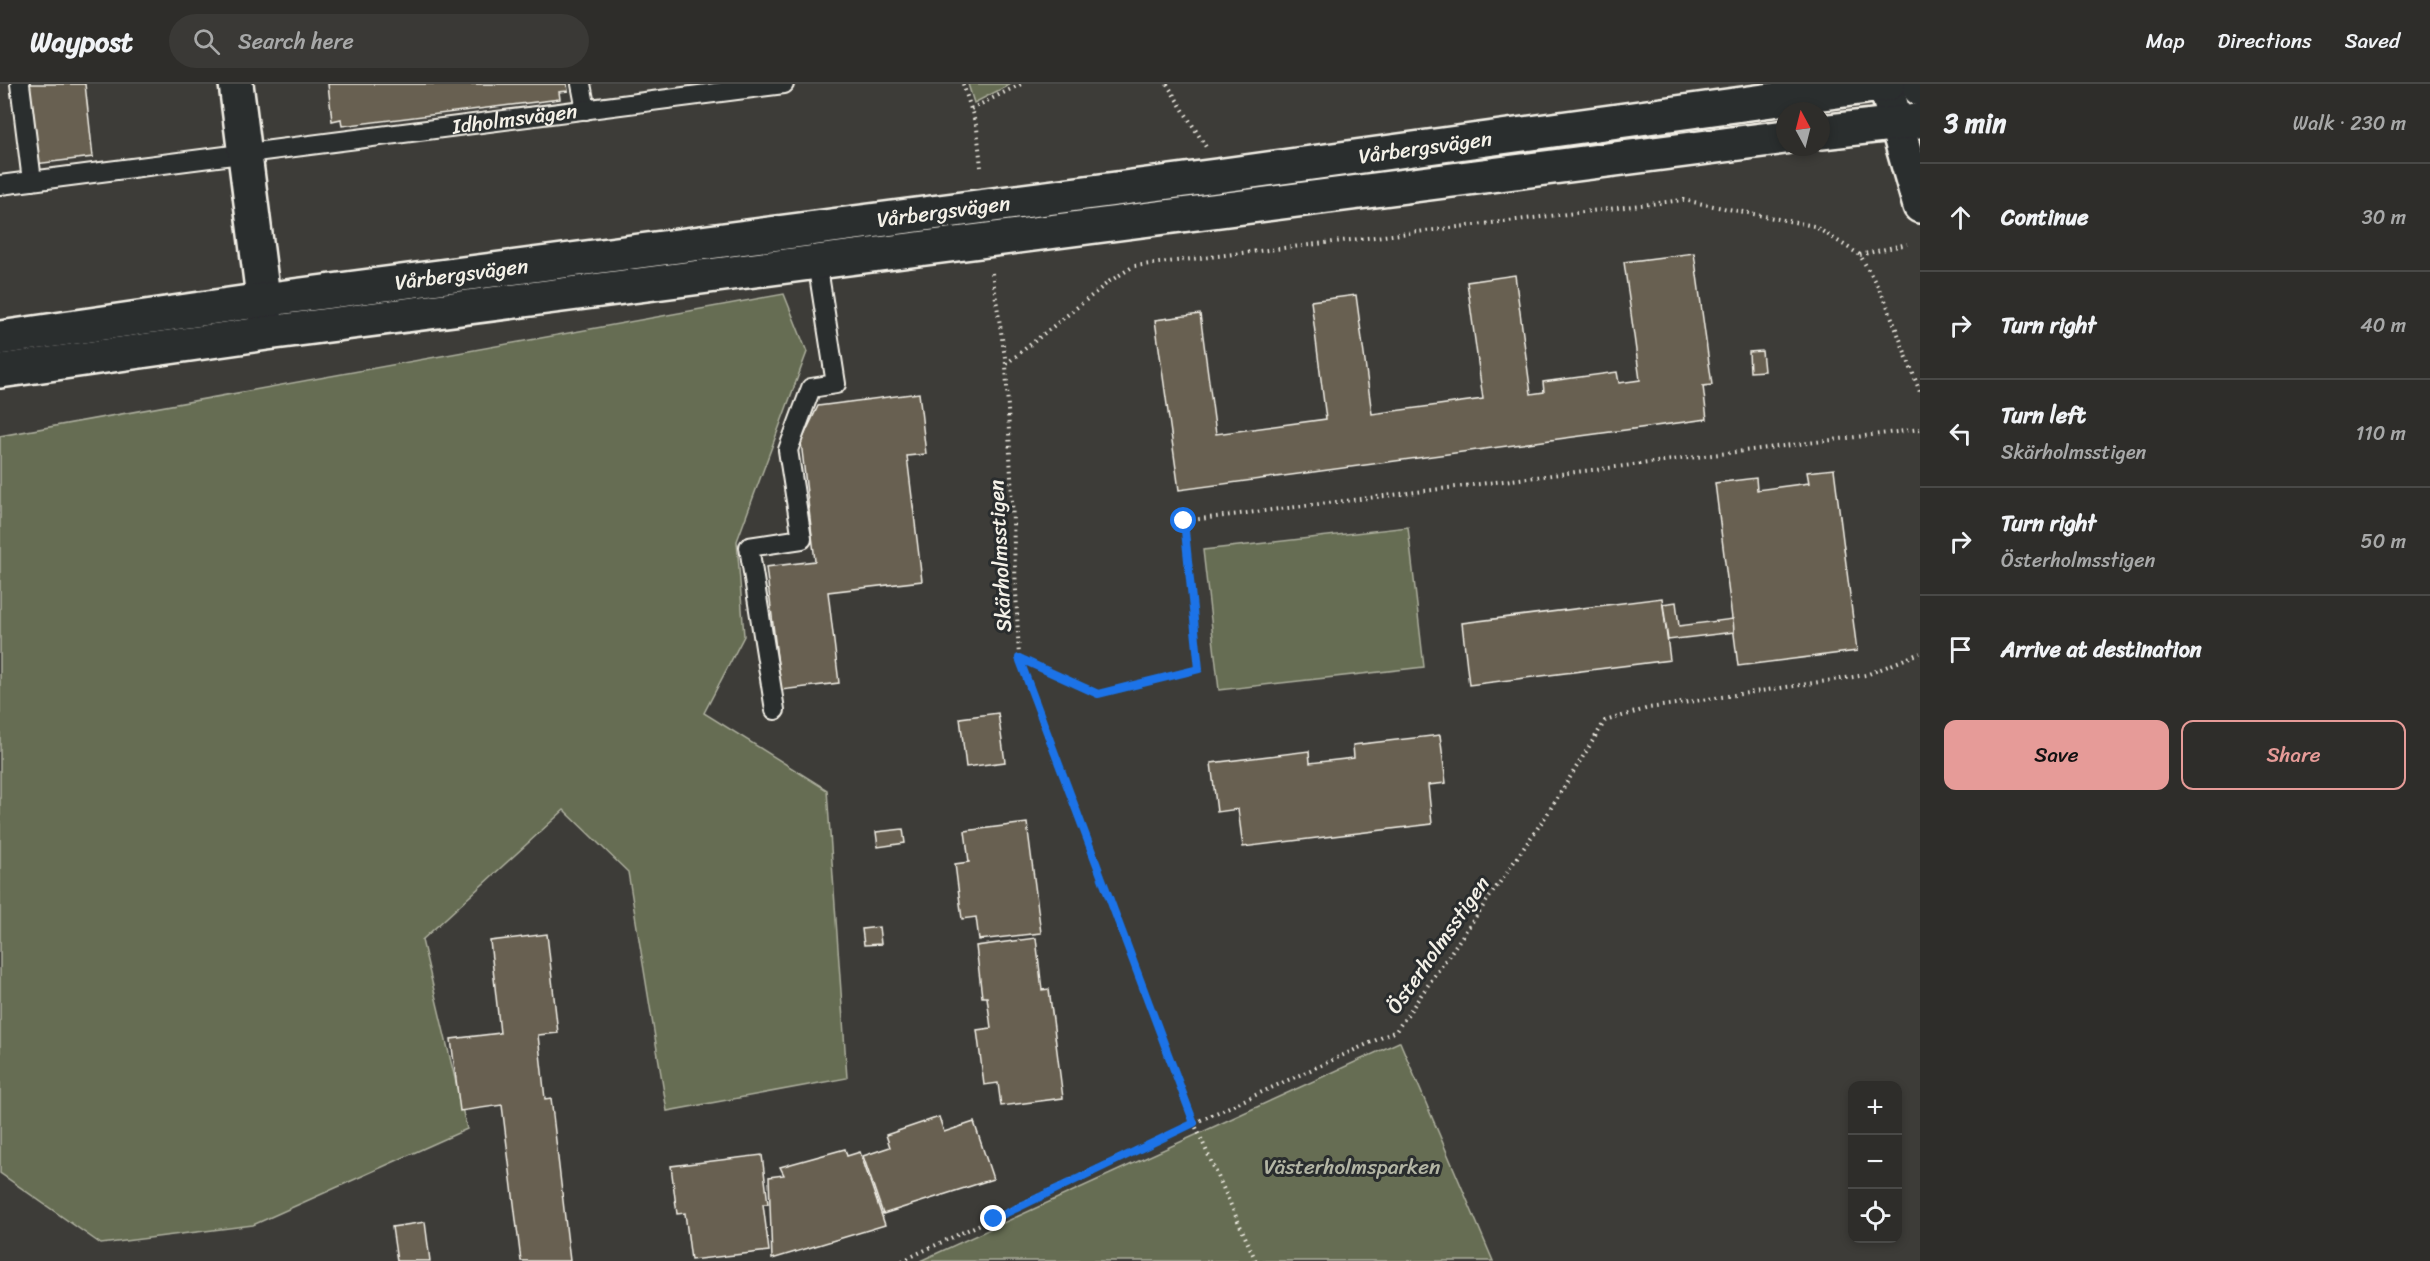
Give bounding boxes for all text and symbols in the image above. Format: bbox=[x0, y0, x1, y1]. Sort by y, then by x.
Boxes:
search box bbox=[169, 14, 589, 68]
text: Waypost bbox=[30, 17, 133, 66]
text: Search here bbox=[238, 22, 354, 61]
text: Map bbox=[2146, 22, 2184, 60]
text: Directions bbox=[2217, 22, 2312, 60]
text: Saved bbox=[2345, 22, 2400, 60]
icon: search bbox=[190, 25, 223, 58]
street label: Idholmsvägen bbox=[449, 92, 580, 146]
text: 3 min bbox=[1944, 100, 2006, 146]
north arrow bbox=[1776, 102, 1830, 156]
text: Walk · 230 m bbox=[2293, 106, 2406, 141]
street label: Vårbergsvägen bbox=[1356, 119, 1494, 175]
street label: Vårbergsvägen bbox=[875, 184, 1013, 239]
text: Continue bbox=[2001, 198, 2089, 237]
text: 30 m bbox=[2362, 200, 2406, 235]
icon: ahead bbox=[1944, 201, 1977, 234]
street label: Vårbergsvägen bbox=[393, 247, 531, 302]
text: Turn right bbox=[2001, 306, 2096, 345]
text: 40 m bbox=[2360, 308, 2406, 343]
icon: right bbox=[1944, 309, 1977, 342]
text: Turn left bbox=[2001, 396, 2086, 435]
text: 110 m bbox=[2356, 416, 2406, 451]
icon: left bbox=[1944, 417, 1977, 450]
text: Skärholmsstigen bbox=[2001, 435, 2146, 470]
street label: Skärholmsstigen bbox=[977, 479, 1023, 633]
text: Turn right bbox=[2001, 504, 2096, 543]
route start bbox=[1170, 507, 1196, 533]
text: 50 m bbox=[2361, 524, 2406, 559]
icon: right bbox=[1944, 525, 1977, 558]
text: Österholmsstigen bbox=[2001, 543, 2155, 578]
text: Arrive at destination bbox=[2001, 630, 2202, 669]
icon: arrive bbox=[1944, 633, 1977, 666]
button: Save bbox=[1944, 720, 2169, 790]
button: Share bbox=[2181, 720, 2406, 790]
street label: Österholmsstigen bbox=[1376, 868, 1500, 1022]
map controls bbox=[1848, 1081, 1902, 1243]
button: + bbox=[1848, 1081, 1902, 1135]
button: − bbox=[1848, 1135, 1902, 1189]
park label: Västerholmsparken bbox=[1264, 1148, 1440, 1186]
button: locate bbox=[1848, 1189, 1902, 1243]
route end bbox=[980, 1205, 1006, 1231]

